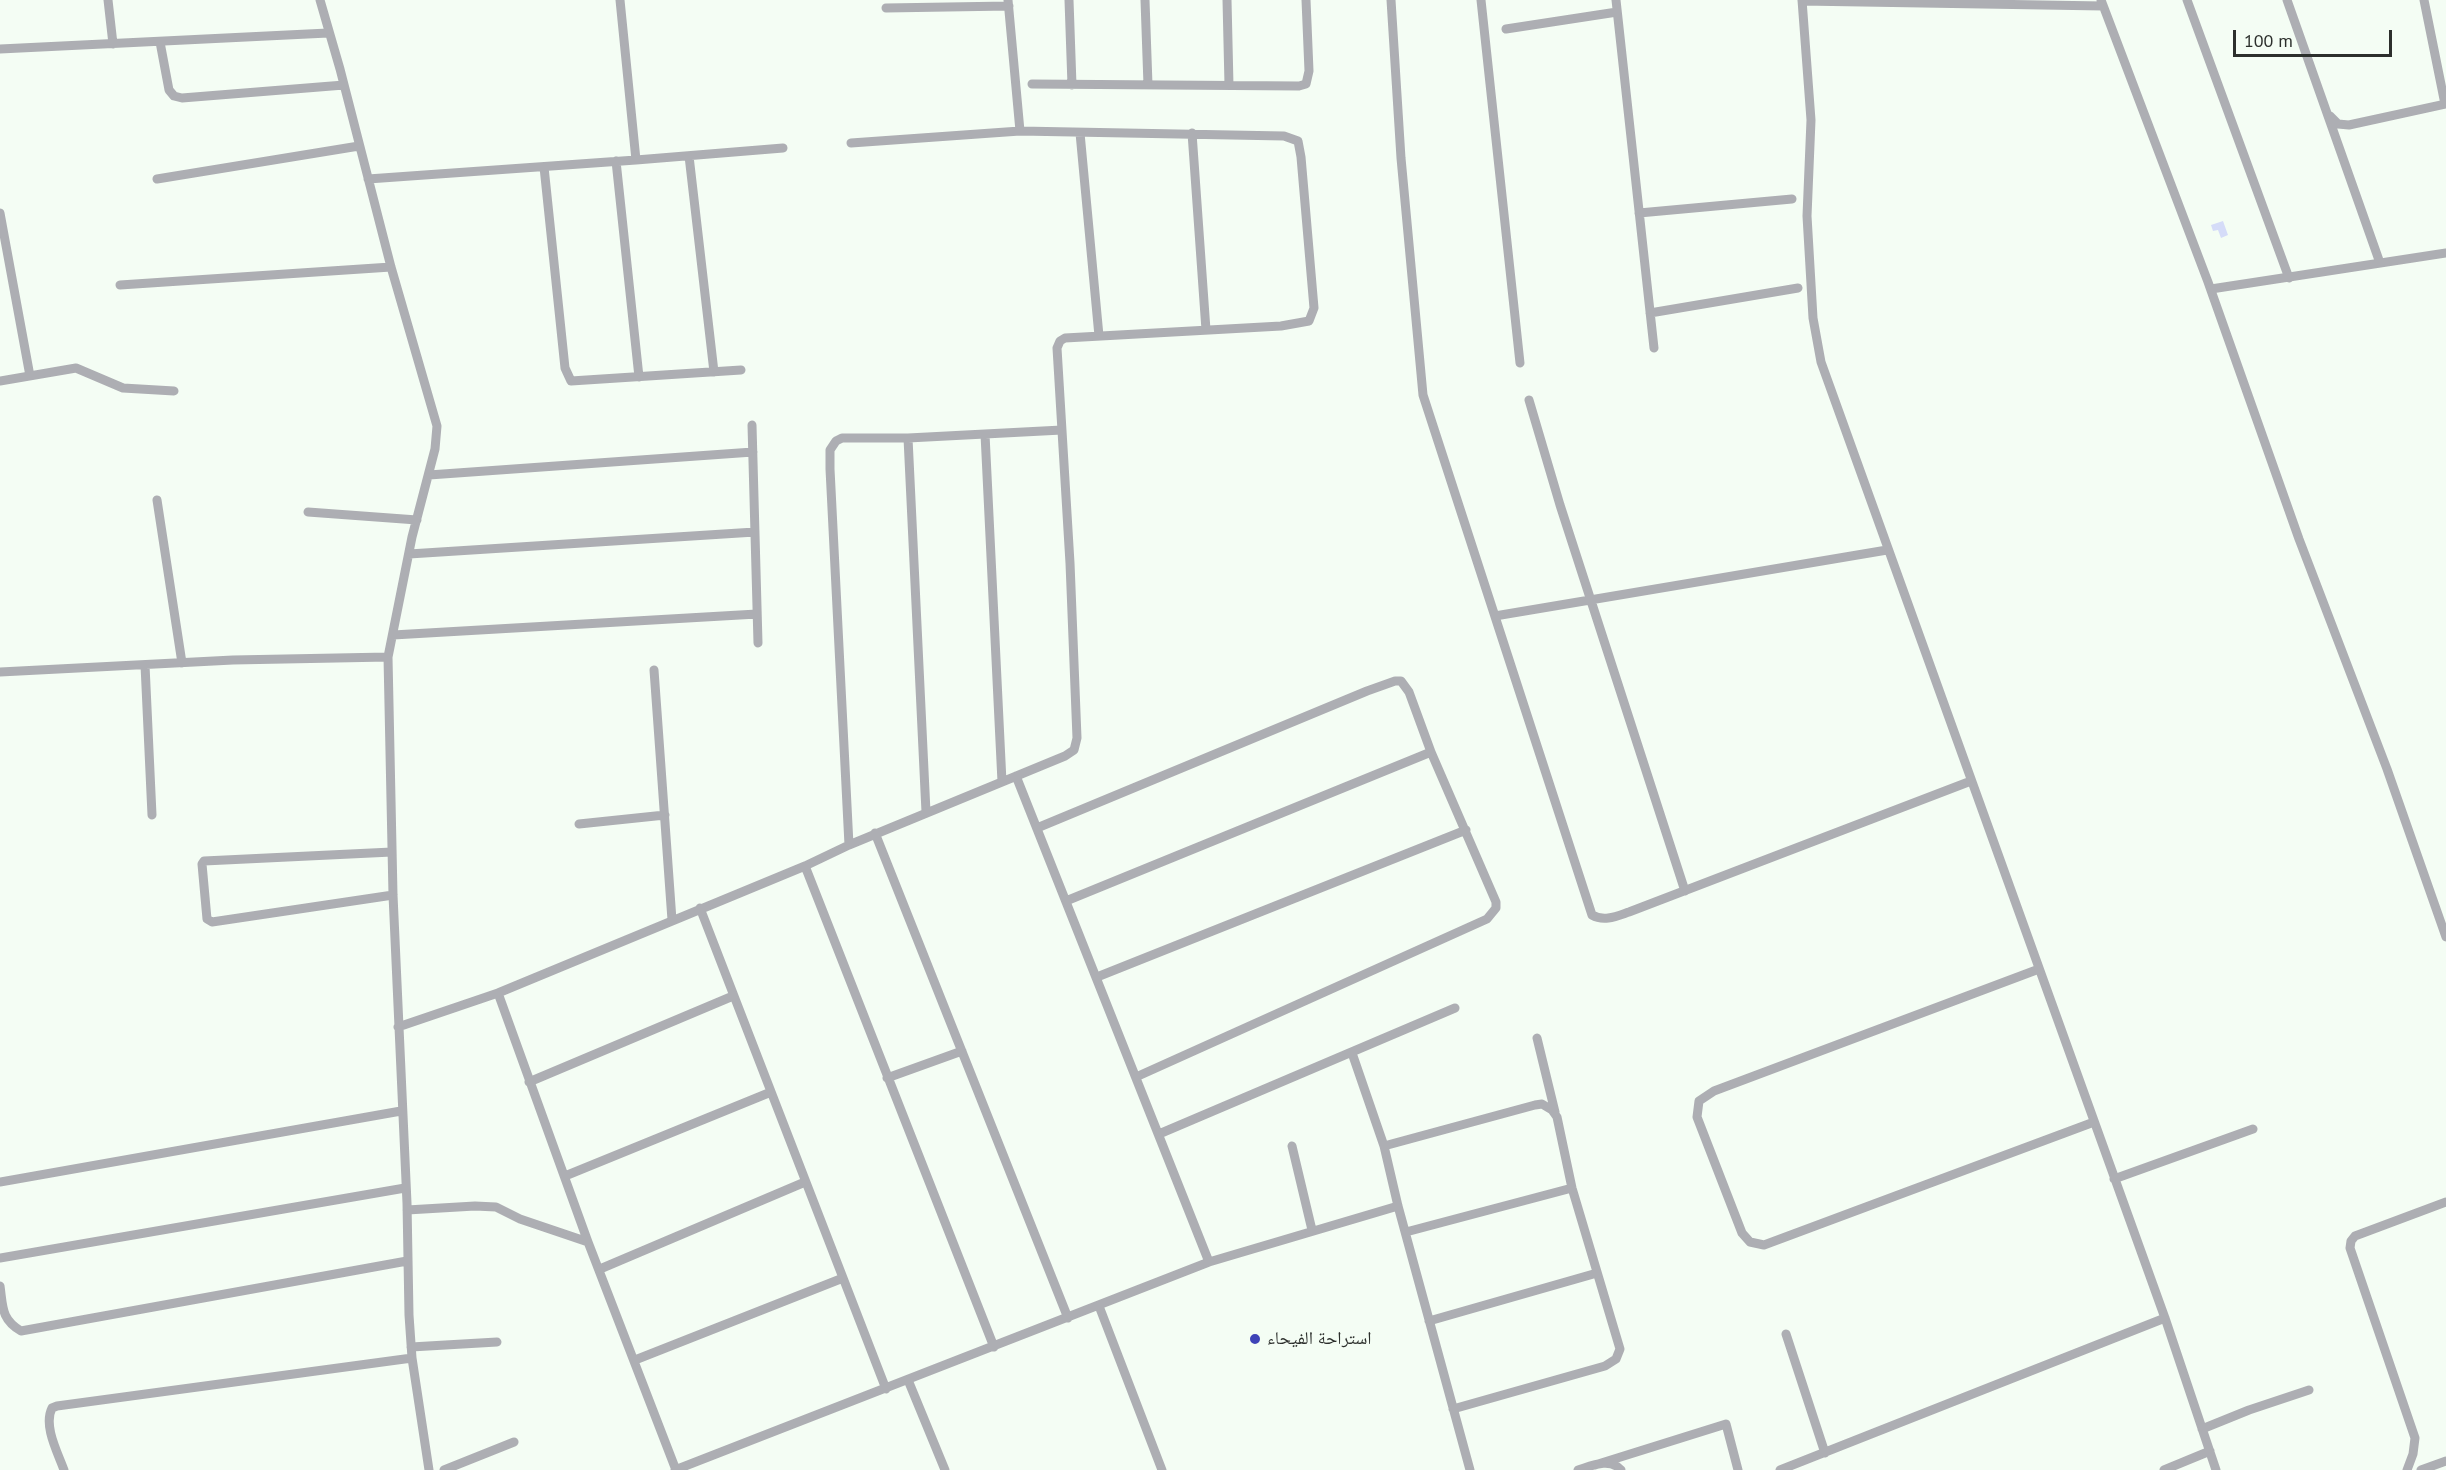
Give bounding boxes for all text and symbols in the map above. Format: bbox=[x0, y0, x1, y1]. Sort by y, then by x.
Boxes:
scale bar bbox=[2236, 18, 2395, 56]
text: 100 m bbox=[2244, 29, 2293, 52]
place label: استراحة الفيحاء bbox=[1267, 1328, 1372, 1350]
marker: استراحة الفيحاء bbox=[1248, 1332, 1262, 1346]

